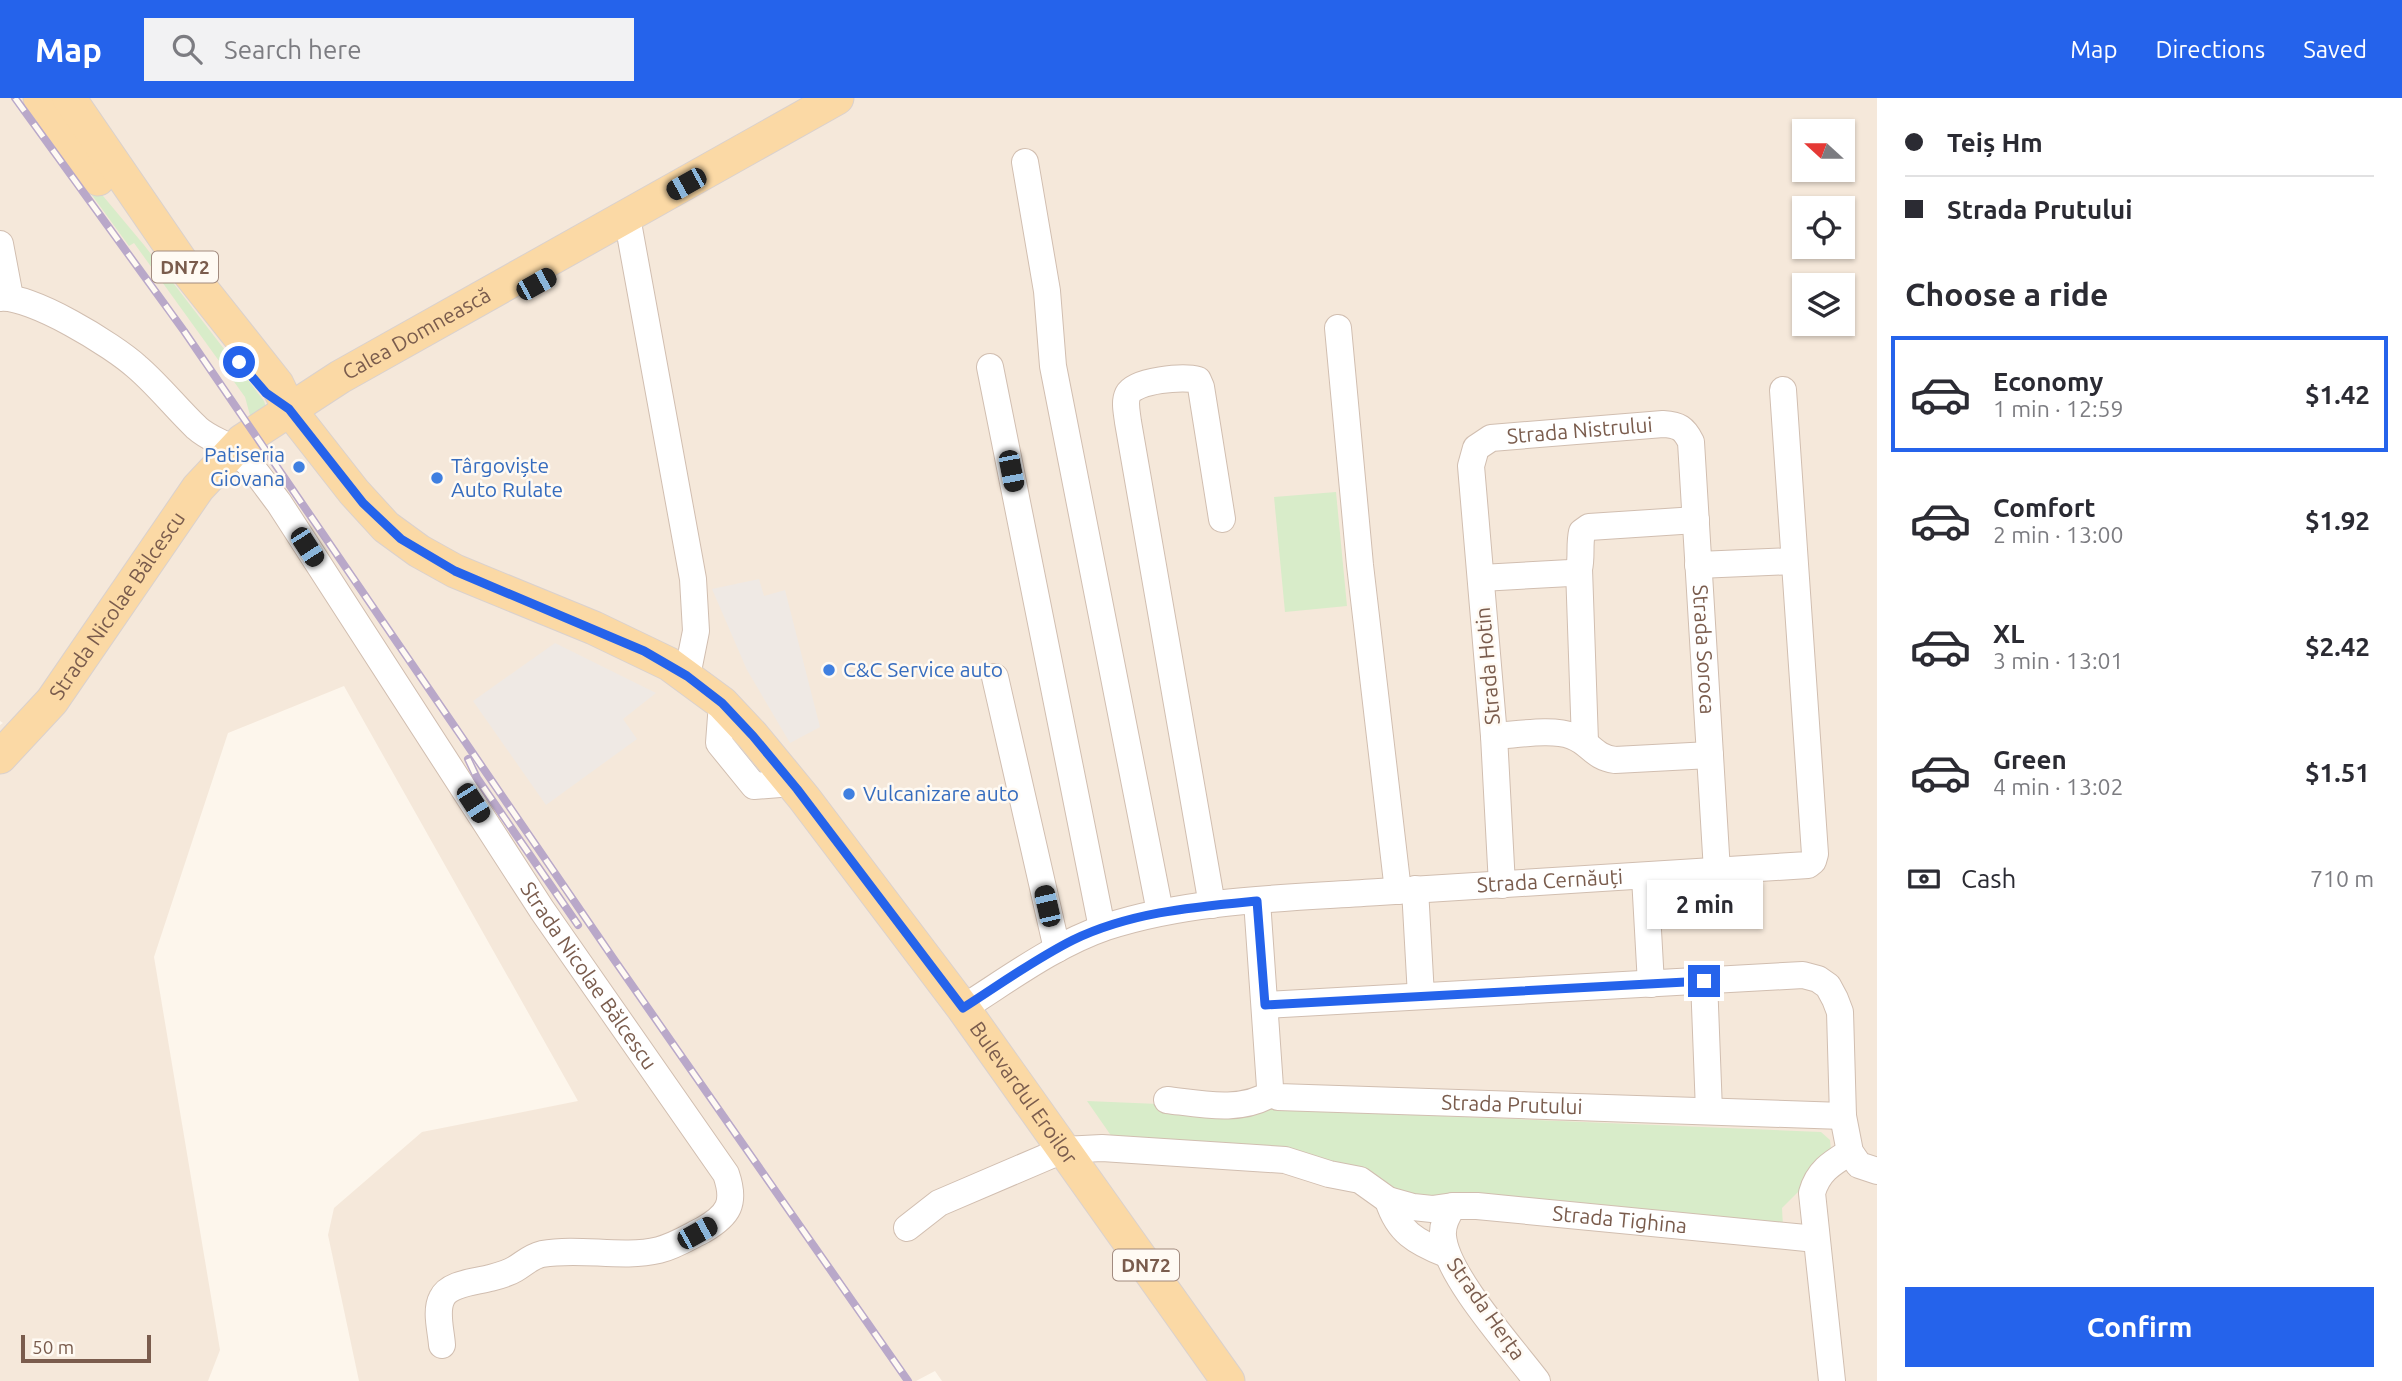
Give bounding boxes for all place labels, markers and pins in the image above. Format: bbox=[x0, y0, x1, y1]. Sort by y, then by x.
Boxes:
place label: Patiseria Giovana bbox=[204, 442, 285, 490]
place label: Târgoviște Auto Rulate bbox=[451, 453, 563, 501]
marker: Patiseria Giovana bbox=[291, 459, 307, 475]
marker: Târgoviște Auto Rulate bbox=[429, 470, 445, 486]
place label: C&C Service auto bbox=[843, 657, 1003, 681]
marker: C&C Service auto bbox=[821, 662, 837, 678]
place label: Vulcanizare auto bbox=[863, 781, 1019, 805]
marker: Vulcanizare auto bbox=[841, 786, 857, 802]

